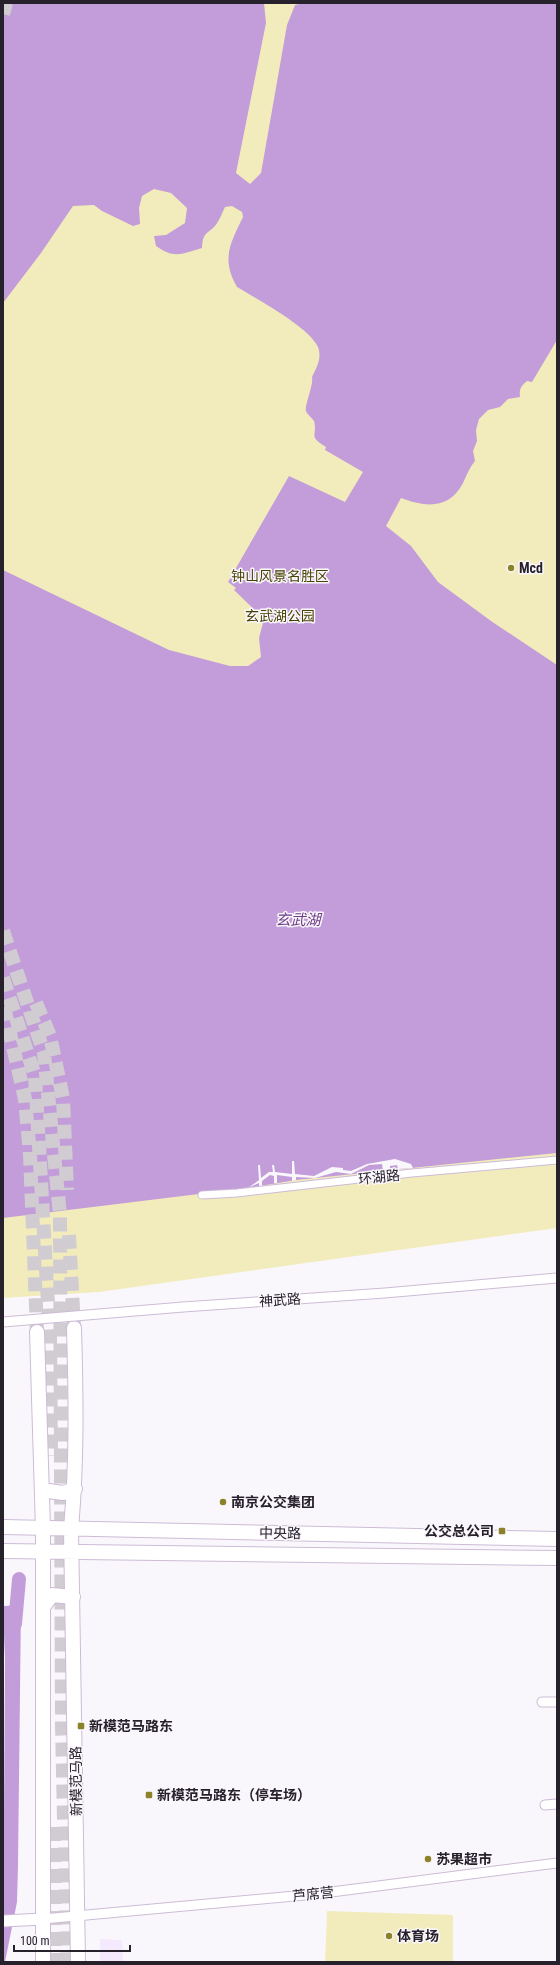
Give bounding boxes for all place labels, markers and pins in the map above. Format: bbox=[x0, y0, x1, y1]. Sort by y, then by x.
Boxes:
place label: Mcd bbox=[519, 560, 543, 576]
marker: Mcd bbox=[506, 563, 516, 573]
place label: 南京公交集团 bbox=[231, 1494, 315, 1510]
marker: 南京公交集团 bbox=[218, 1497, 228, 1507]
place label: 公交总公司 bbox=[424, 1523, 494, 1539]
marker: 公交总公司 bbox=[497, 1526, 507, 1536]
place label: 新模范马路东 bbox=[89, 1718, 173, 1734]
marker: 新模范马路东 bbox=[76, 1721, 86, 1731]
place label: 新模范马路东（停车场） bbox=[157, 1787, 311, 1803]
marker: 新模范马路东（停车场） bbox=[144, 1790, 154, 1800]
place label: 苏果超市 bbox=[436, 1851, 492, 1867]
marker: 苏果超市 bbox=[423, 1854, 433, 1864]
place label: 体育场 bbox=[397, 1928, 439, 1944]
marker: 体育场 bbox=[384, 1931, 394, 1941]

